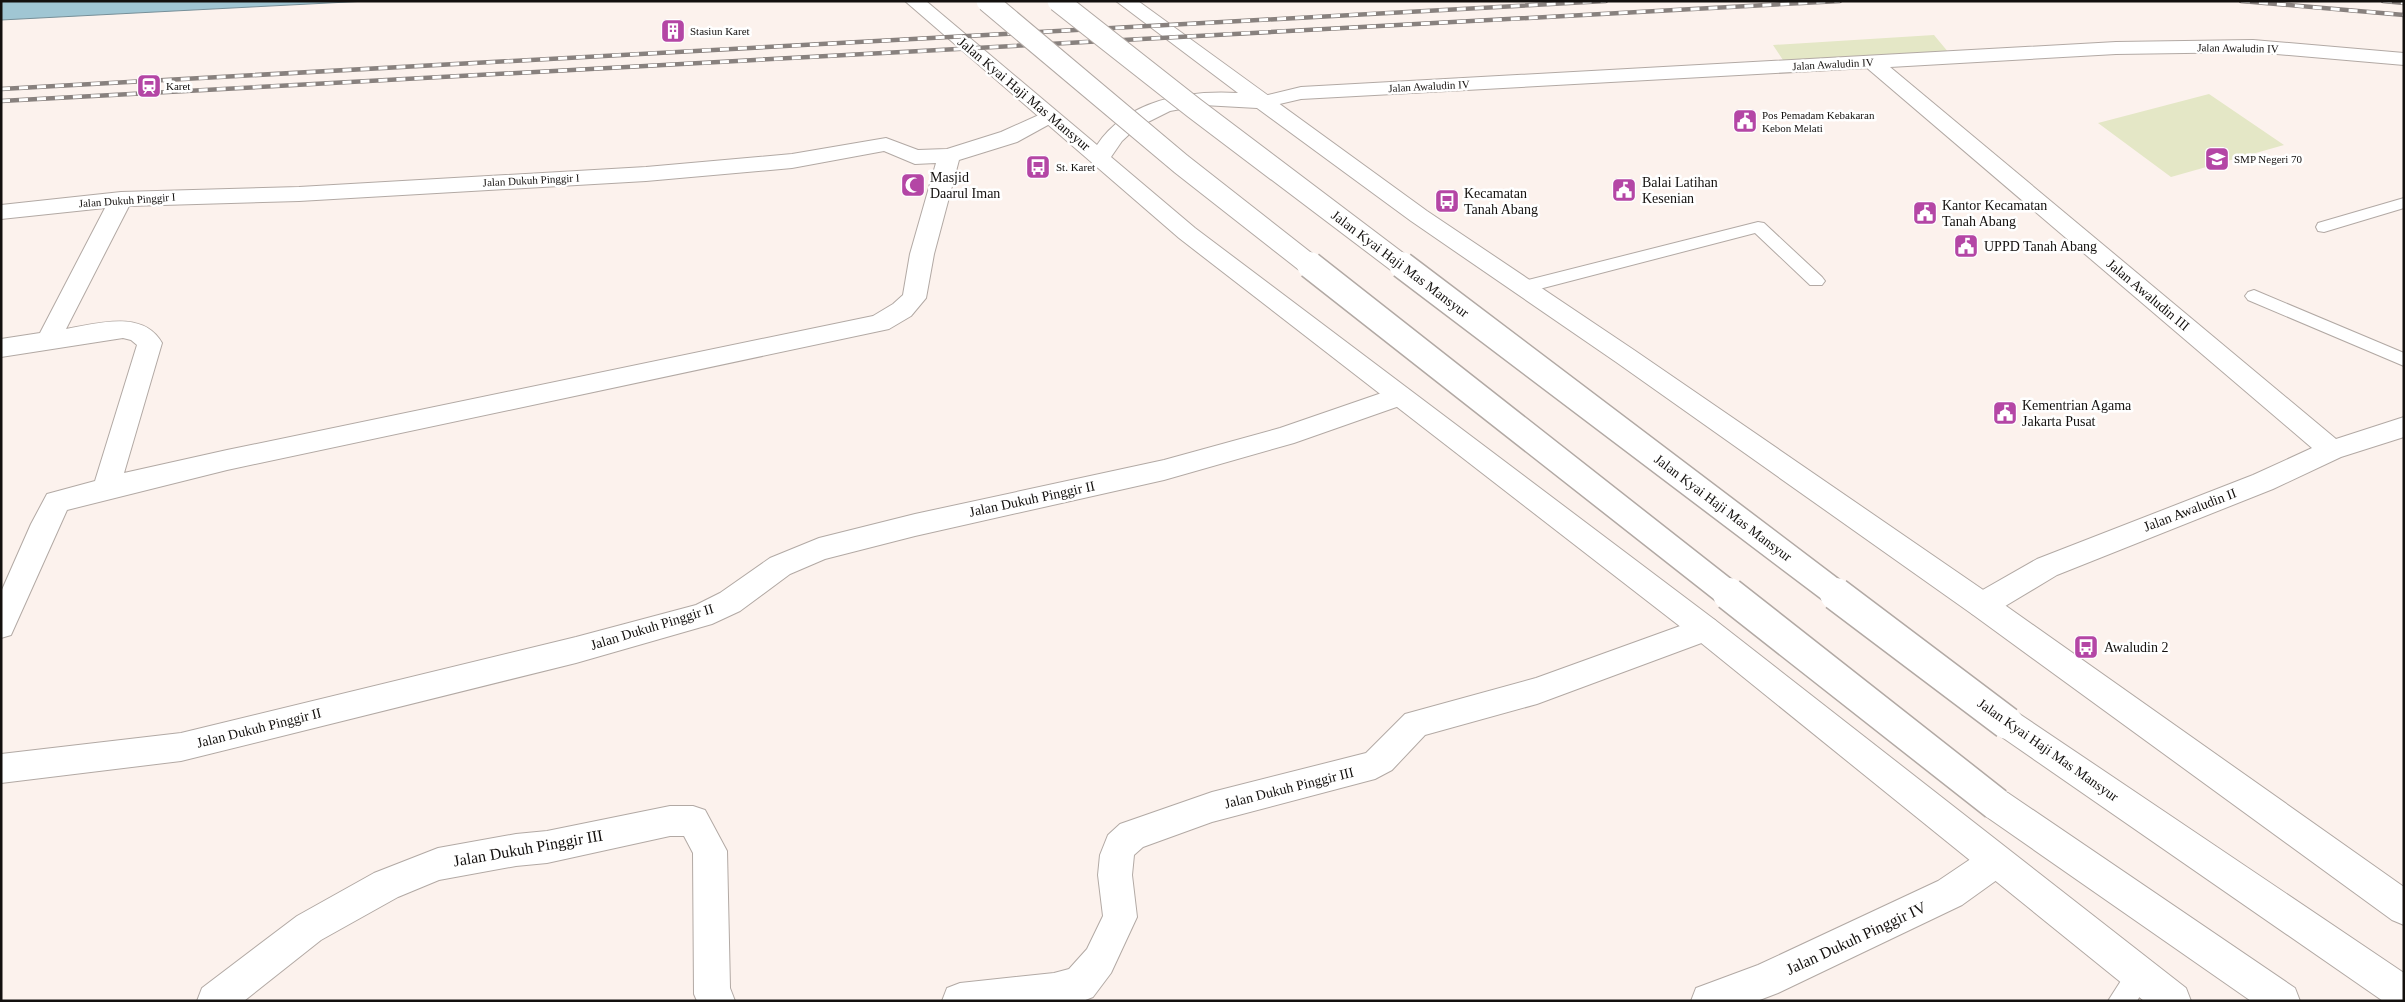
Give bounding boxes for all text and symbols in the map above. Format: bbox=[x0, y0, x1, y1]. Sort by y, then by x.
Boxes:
building icon: Stasiun Karet bbox=[660, 18, 686, 44]
place label: Stasiun Karet bbox=[690, 25, 750, 37]
street label: Jalan Kyai Haji Mas Mansyur bbox=[955, 34, 1093, 154]
street label: Jalan Awaludin IV bbox=[2197, 41, 2279, 55]
street label: Jalan Awaludin IV bbox=[1792, 56, 1874, 72]
station icon: Karet bbox=[136, 73, 162, 99]
street label: Jalan Awaludin IV bbox=[1388, 78, 1470, 94]
place label: Karet bbox=[166, 80, 190, 92]
public building icon: Pos Pemadam Kebakaran Kebon Melati bbox=[1732, 108, 1758, 134]
place label: Pos Pemadam Kebakaran Kebon Melati bbox=[1762, 109, 1875, 134]
school or university icon: SMP Negeri 70 bbox=[2204, 146, 2230, 172]
place label: SMP Negeri 70 bbox=[2234, 153, 2303, 165]
bus stop icon: St. Karet bbox=[1025, 154, 1051, 180]
place label: St. Karet bbox=[1056, 161, 1095, 173]
place label: Masjid Daarul Iman bbox=[930, 170, 1000, 201]
street label: Jalan Dukuh Pinggir I bbox=[482, 171, 580, 189]
mosque icon: Masjid Daarul Iman bbox=[900, 172, 926, 198]
place label: Balai Latihan Kesenian bbox=[1642, 175, 1718, 206]
public building icon: Balai Latihan Kesenian bbox=[1611, 177, 1637, 203]
place label: Kecamatan Tanah Abang bbox=[1464, 186, 1538, 217]
bus stop icon: Kecamatan Tanah Abang bbox=[1434, 188, 1460, 214]
street label: Jalan Dukuh Pinggir I bbox=[78, 191, 176, 209]
place label: Kantor Kecamatan Tanah Abang bbox=[1942, 198, 2047, 229]
public building icon: Kantor Kecamatan Tanah Abang bbox=[1912, 200, 1938, 226]
street label: Jalan Kyai Haji Mas Mansyur bbox=[1328, 207, 1472, 321]
public building icon: UPPD Tanah Abang bbox=[1953, 233, 1979, 259]
place label: UPPD Tanah Abang bbox=[1984, 239, 2097, 254]
street label: Jalan Awaludin III bbox=[2104, 256, 2192, 334]
place label: Kementrian Agama Jakarta Pusat bbox=[2022, 398, 2132, 429]
public building icon: Kementrian Agama Jakarta Pusat bbox=[1992, 400, 2018, 426]
street label: Jalan Kyai Haji Mas Mansyur bbox=[1651, 451, 1795, 565]
street label: Jalan Dukuh Pinggir II bbox=[968, 478, 1096, 520]
street label: Jalan Awaludin II bbox=[2141, 485, 2239, 535]
street label: Jalan Dukuh Pinggir II bbox=[589, 601, 716, 653]
bus stop icon: Awaludin 2 bbox=[2073, 634, 2099, 660]
place label: Awaludin 2 bbox=[2104, 640, 2168, 655]
street label: Jalan Kyai Haji Mas Mansyur bbox=[1975, 696, 2121, 805]
street label: Jalan Dukuh Pinggir II bbox=[195, 705, 323, 751]
street label: Jalan Dukuh Pinggir III bbox=[1223, 765, 1355, 811]
street label: Jalan Dukuh Pinggir III bbox=[452, 826, 604, 871]
street label: Jalan Dukuh Pinggir IV bbox=[1783, 898, 1929, 979]

